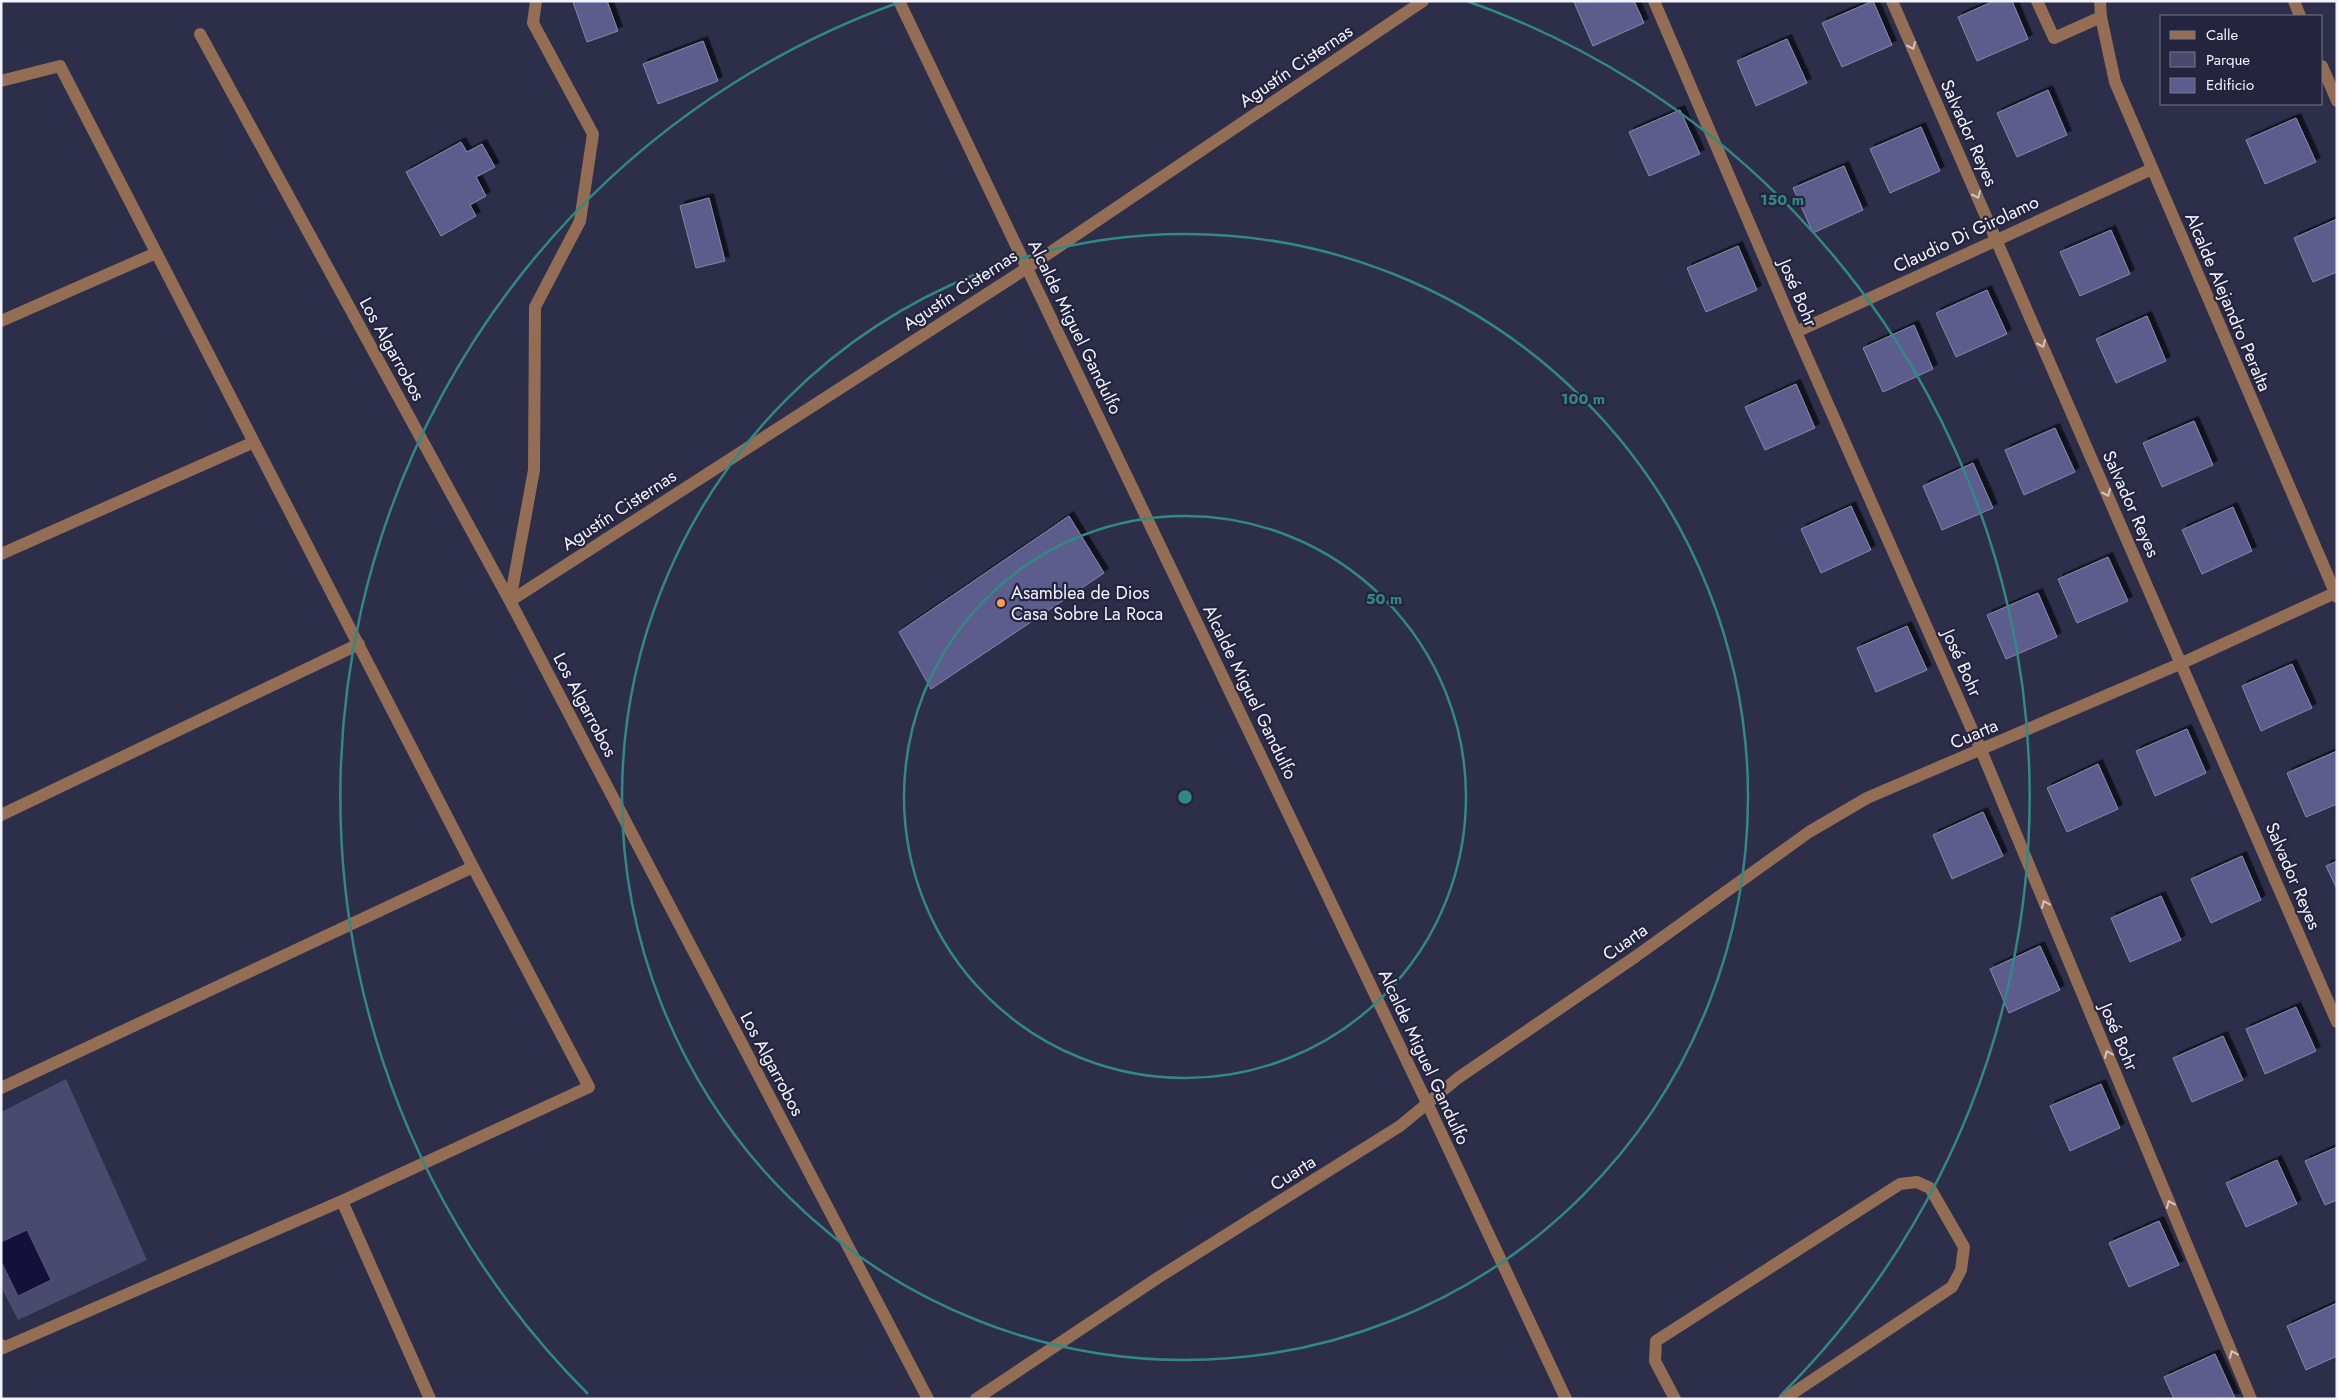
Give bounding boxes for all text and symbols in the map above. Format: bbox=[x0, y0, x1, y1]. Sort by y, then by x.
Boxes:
legend bbox=[2160, 15, 2323, 105]
street label: Agustín Cisternas bbox=[1234, 18, 1358, 114]
text: Calle bbox=[2206, 24, 2238, 46]
one-way arrow bbox=[1905, 41, 1916, 50]
text: Parque bbox=[2206, 49, 2250, 71]
text: Edificio bbox=[2206, 74, 2254, 96]
street label: Salvador Reyes bbox=[1934, 76, 2004, 190]
text: 150 m bbox=[1760, 189, 1804, 211]
street label: Claudio Di Girolamo bbox=[1889, 189, 2043, 279]
one-way arrow bbox=[1970, 190, 1981, 199]
street label: Alcalde Alejandro Peralta bbox=[2178, 208, 2278, 396]
street label: Alcalde Miguel Gandulfo bbox=[1021, 235, 1129, 419]
street label: Agustín Cisternas bbox=[898, 243, 1022, 337]
street label: José Bohr bbox=[1771, 253, 1824, 332]
street label: Los Algarrobos bbox=[353, 293, 431, 405]
one-way arrow bbox=[2035, 339, 2046, 348]
text: 100 m bbox=[1561, 388, 1605, 410]
street label: Salvador Reyes bbox=[2096, 447, 2166, 561]
street label: Agustín Cisternas bbox=[557, 463, 681, 557]
one-way arrow bbox=[2101, 488, 2112, 497]
place label: Asamblea de Dios Casa Sobre La Roca bbox=[1011, 580, 1163, 627]
text: 50 m bbox=[1366, 588, 1402, 610]
marker: Asamblea de Dios Casa Sobre La Roca bbox=[995, 597, 1007, 609]
street label: Alcalde Miguel Gandulfo bbox=[1196, 600, 1304, 784]
street label: José Bohr bbox=[1935, 623, 1989, 702]
street label: Los Algarrobos bbox=[547, 648, 623, 762]
street label: Cuarta bbox=[1946, 712, 2002, 756]
centre of rings bbox=[1176, 788, 1194, 806]
street label: Salvador Reyes bbox=[2259, 818, 2327, 934]
one-way arrow bbox=[2041, 900, 2051, 909]
street label: Cuarta bbox=[1597, 917, 1653, 967]
street label: Alcalde Miguel Gandulfo bbox=[1372, 965, 1476, 1149]
street label: José Bohr bbox=[2092, 997, 2145, 1076]
street label: Los Algarrobos bbox=[734, 1007, 810, 1121]
one-way arrow bbox=[2103, 1050, 2114, 1059]
street label: Cuarta bbox=[1265, 1149, 1321, 1197]
one-way arrow bbox=[2166, 1200, 2176, 1209]
one-way arrow bbox=[2228, 1350, 2239, 1359]

